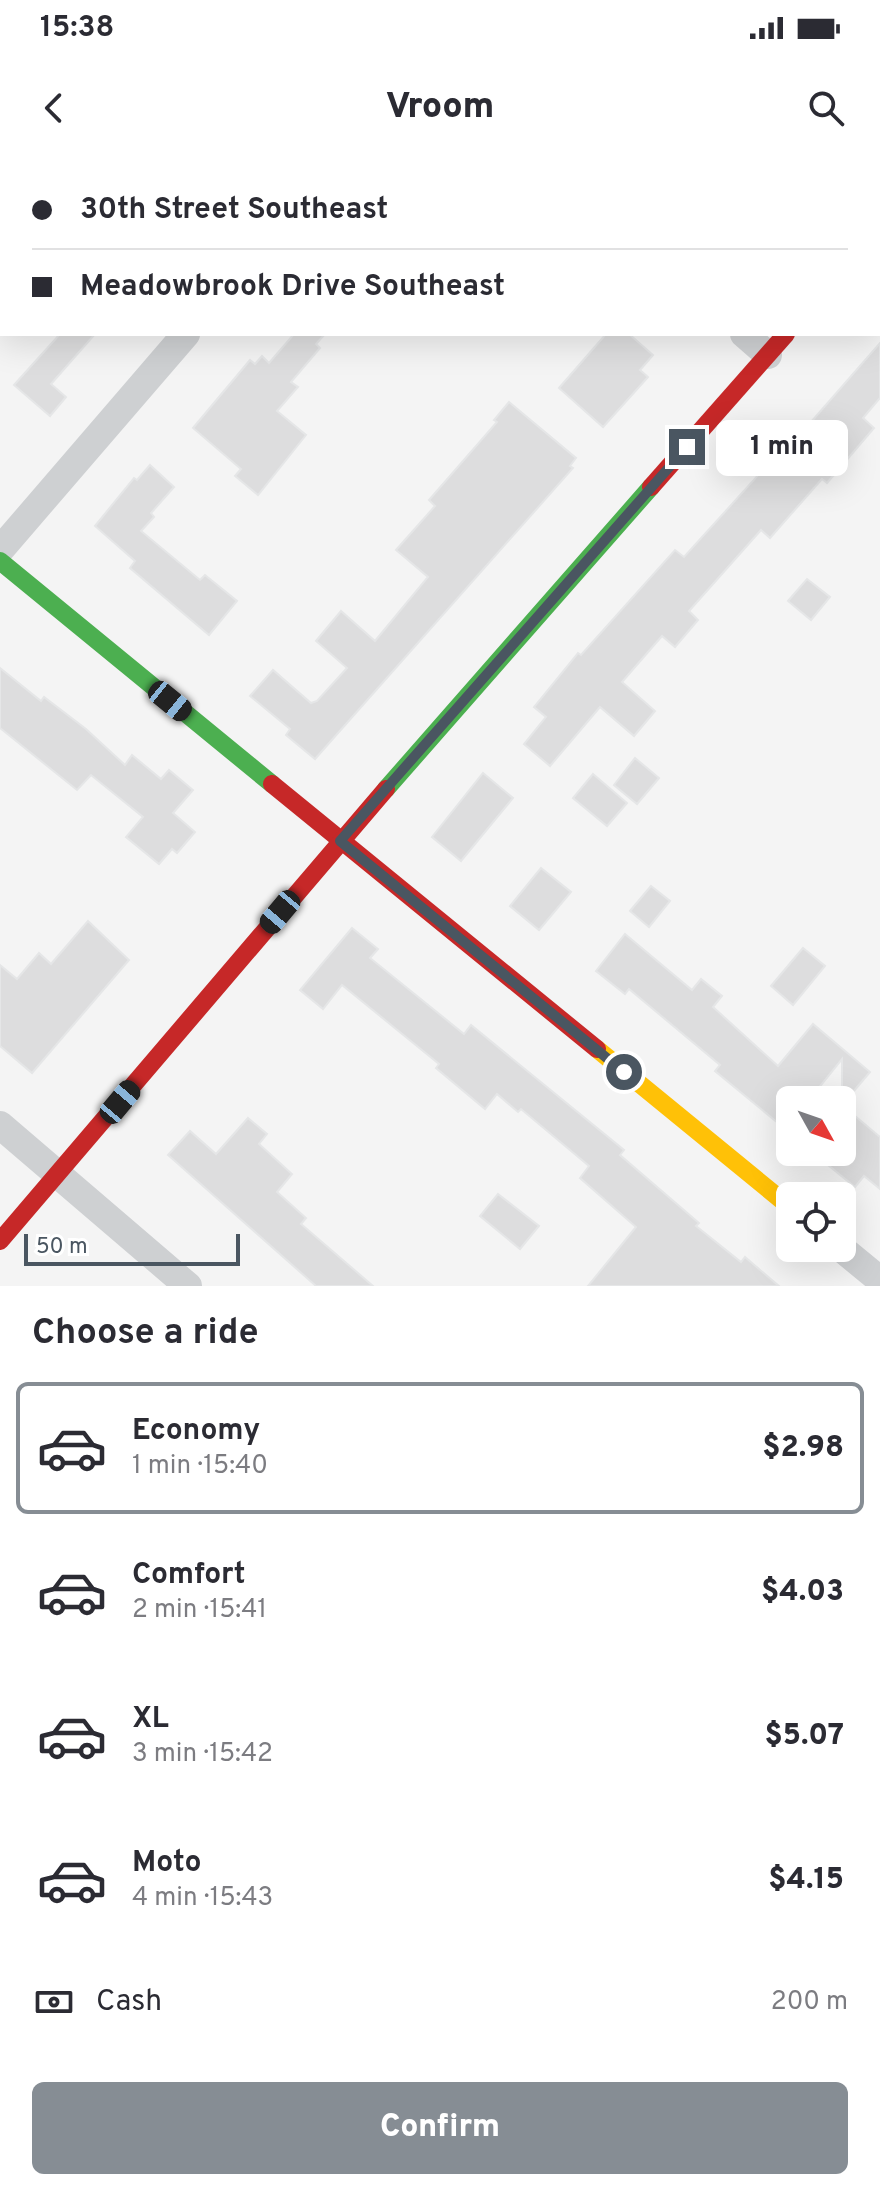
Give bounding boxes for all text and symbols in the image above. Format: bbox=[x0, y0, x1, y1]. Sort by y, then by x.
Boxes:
text: 15:38 bbox=[40, 10, 114, 47]
text: Vroom bbox=[386, 85, 494, 131]
icon: back bbox=[32, 86, 76, 130]
icon: search bbox=[804, 86, 848, 130]
text: 30th Street Southeast bbox=[80, 192, 388, 229]
text: Meadowbrook Drive Southeast bbox=[80, 269, 505, 306]
callout: 1 min bbox=[715, 419, 847, 475]
route end bbox=[669, 429, 705, 465]
text: 1 min bbox=[750, 431, 814, 464]
car bbox=[144, 677, 196, 725]
car bbox=[255, 886, 305, 938]
route start bbox=[606, 1054, 642, 1090]
car bbox=[95, 1076, 145, 1128]
north arrow bbox=[776, 1086, 856, 1166]
map controls bbox=[776, 1086, 856, 1262]
button: locate bbox=[776, 1182, 856, 1262]
scale bar bbox=[24, 1230, 240, 1266]
text: 50 m bbox=[36, 1234, 88, 1261]
text: Choose a ride bbox=[32, 1311, 258, 1357]
icon: car bbox=[36, 1412, 108, 1484]
text: Economy bbox=[132, 1413, 260, 1450]
text: $2.98 bbox=[762, 1430, 844, 1467]
text: 1 min · 15:40 bbox=[132, 1450, 268, 1483]
icon: car bbox=[36, 1556, 108, 1628]
text: Comfort bbox=[132, 1557, 245, 1594]
text: $4.03 bbox=[761, 1574, 844, 1611]
text: 2 min · 15:41 bbox=[132, 1594, 267, 1627]
icon: car bbox=[36, 1700, 108, 1772]
text: XL bbox=[132, 1701, 169, 1738]
text: $5.07 bbox=[764, 1718, 844, 1755]
text: 3 min · 15:42 bbox=[132, 1738, 273, 1771]
icon: car bbox=[36, 1844, 108, 1916]
text: Moto bbox=[132, 1845, 202, 1882]
text: $4.15 bbox=[768, 1862, 844, 1899]
text: 4 min · 15:43 bbox=[132, 1882, 273, 1915]
icon: cash bbox=[32, 1980, 76, 2024]
text: Cash bbox=[96, 1984, 162, 2021]
text: 200 m bbox=[771, 1986, 848, 2019]
button: Confirm bbox=[32, 2082, 848, 2174]

